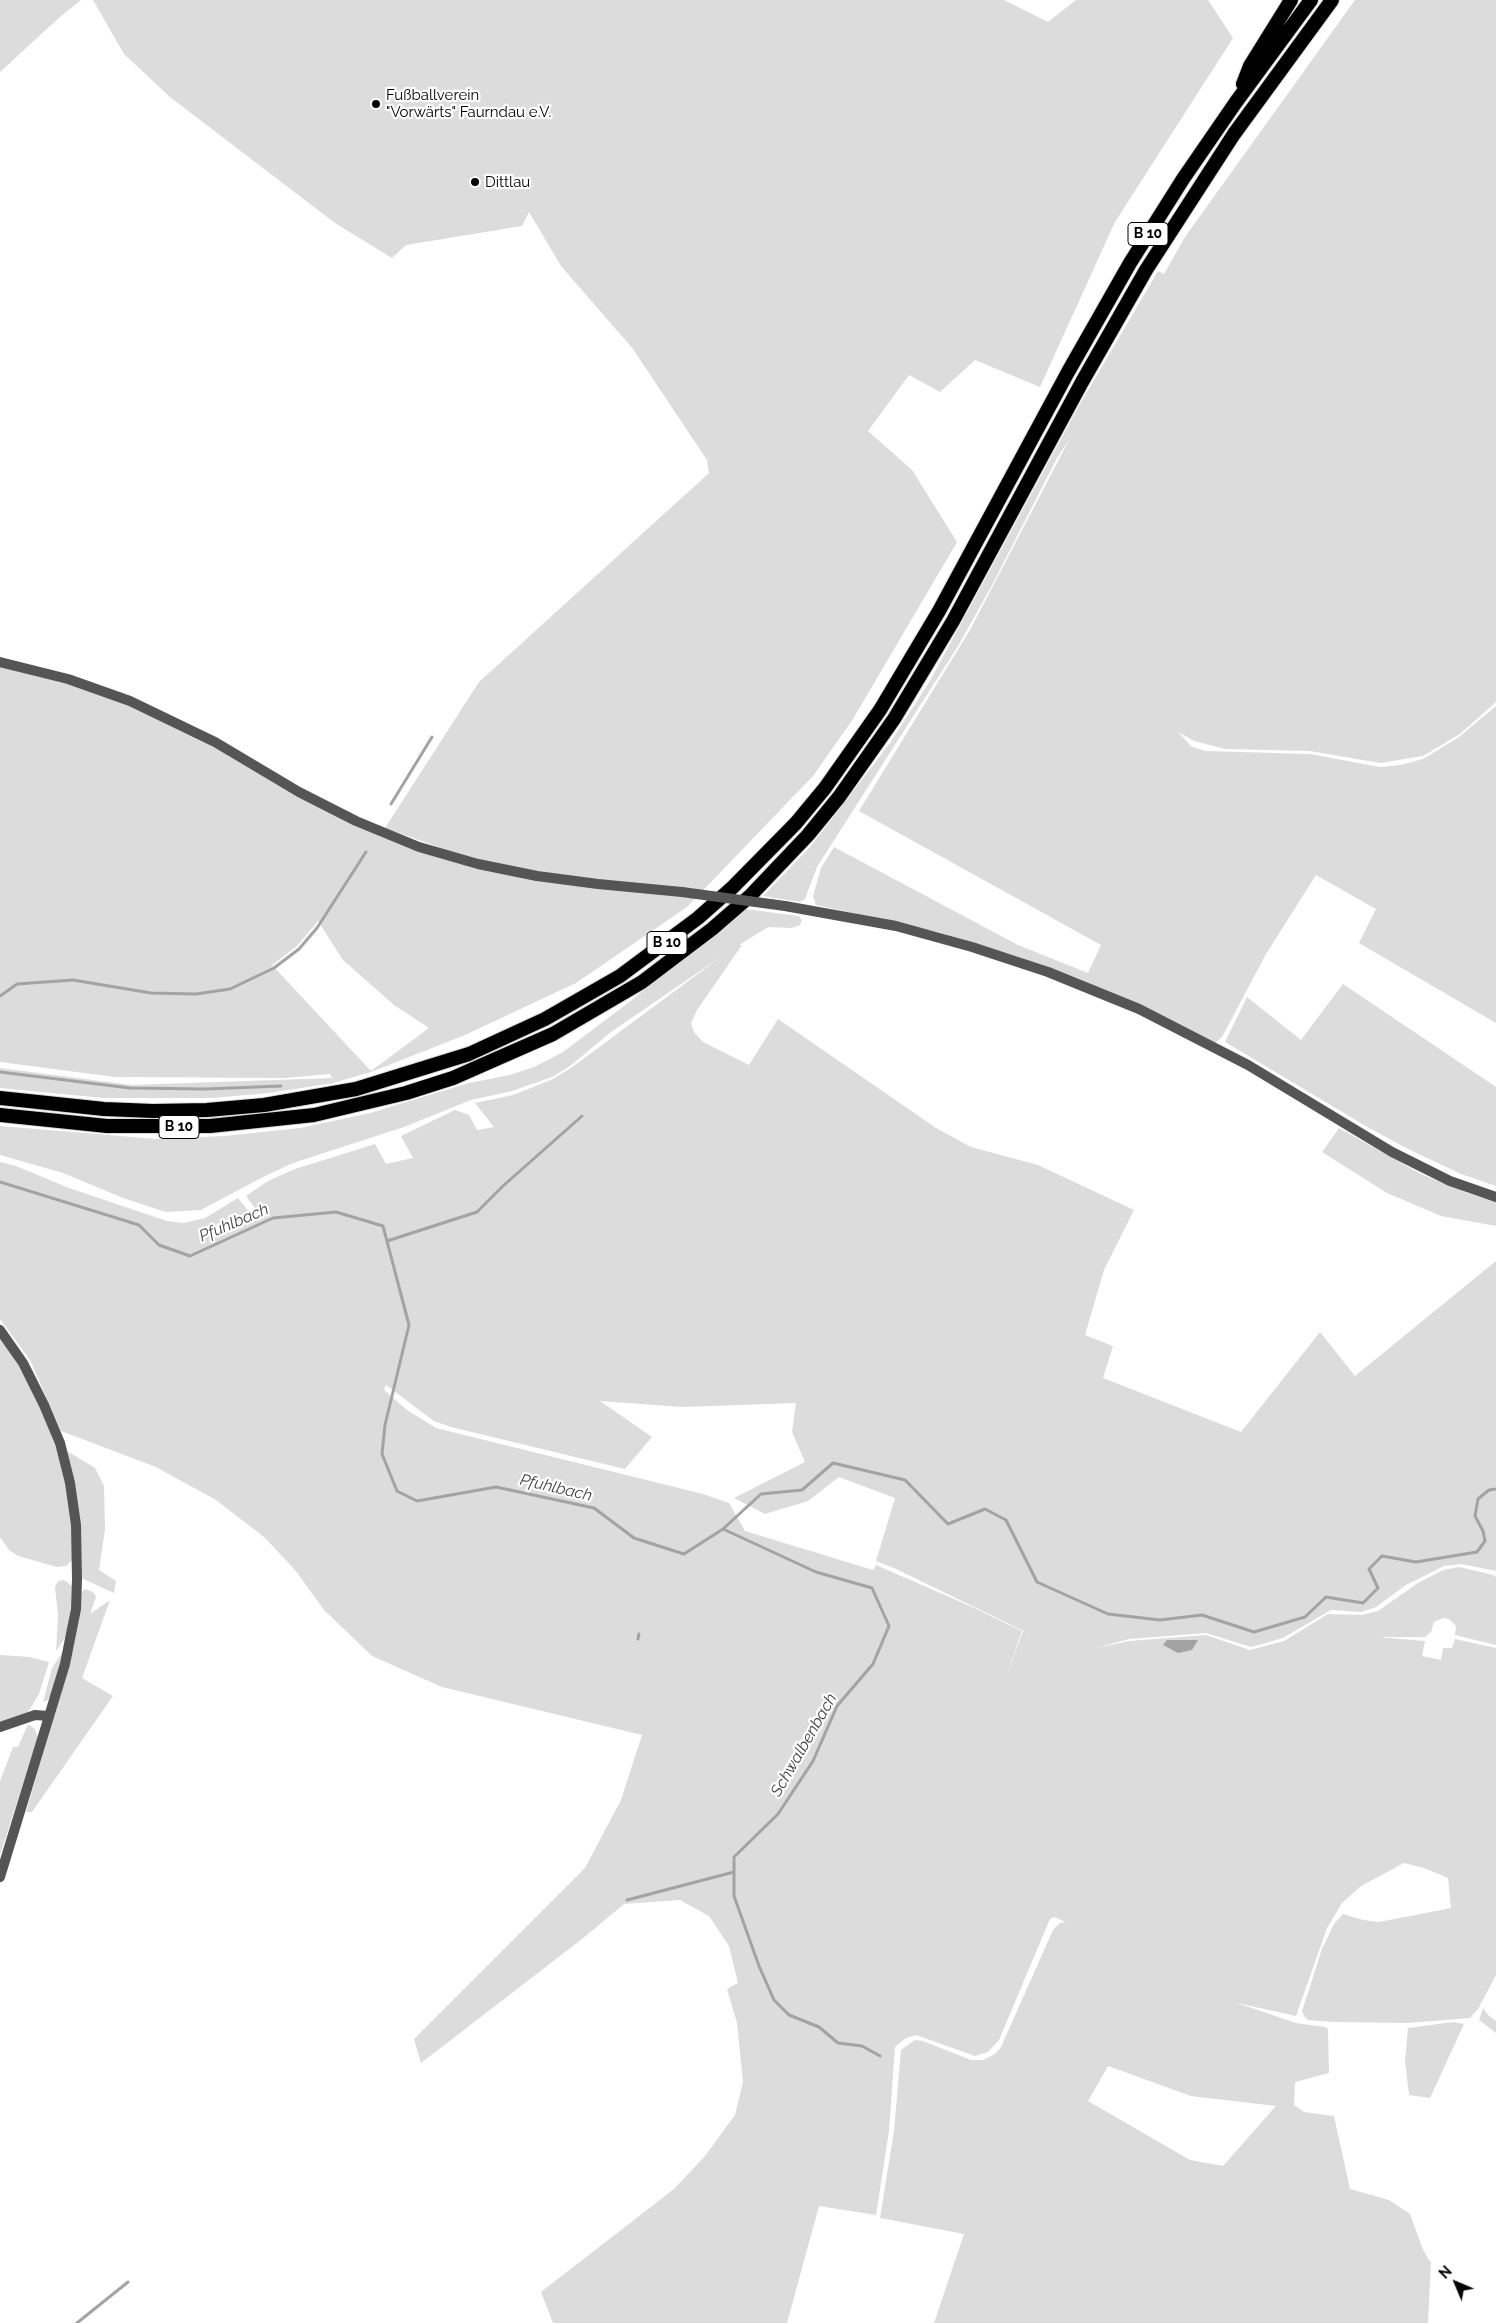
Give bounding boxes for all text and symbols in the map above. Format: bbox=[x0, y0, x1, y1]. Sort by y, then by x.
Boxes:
place label: Fußballverein "Vorwärts" Faurndau e.V. bbox=[386, 86, 551, 121]
marker: Fußballverein "Vorwärts" Faurndau e.V. bbox=[370, 98, 382, 110]
place label: Dittlau bbox=[485, 173, 530, 191]
marker: Dittlau bbox=[469, 176, 481, 188]
road number: B 10 bbox=[1128, 222, 1168, 245]
road number: B 10 bbox=[647, 931, 687, 954]
road number: B 10 bbox=[159, 1116, 199, 1138]
water label: Pfuhlbach bbox=[196, 1200, 272, 1246]
water label: Pfuhlbach bbox=[518, 1470, 594, 1506]
water label: Schwalbenbach bbox=[767, 1690, 841, 1800]
north arrow bbox=[1431, 2258, 1481, 2308]
text: N bbox=[1436, 2263, 1455, 2282]

